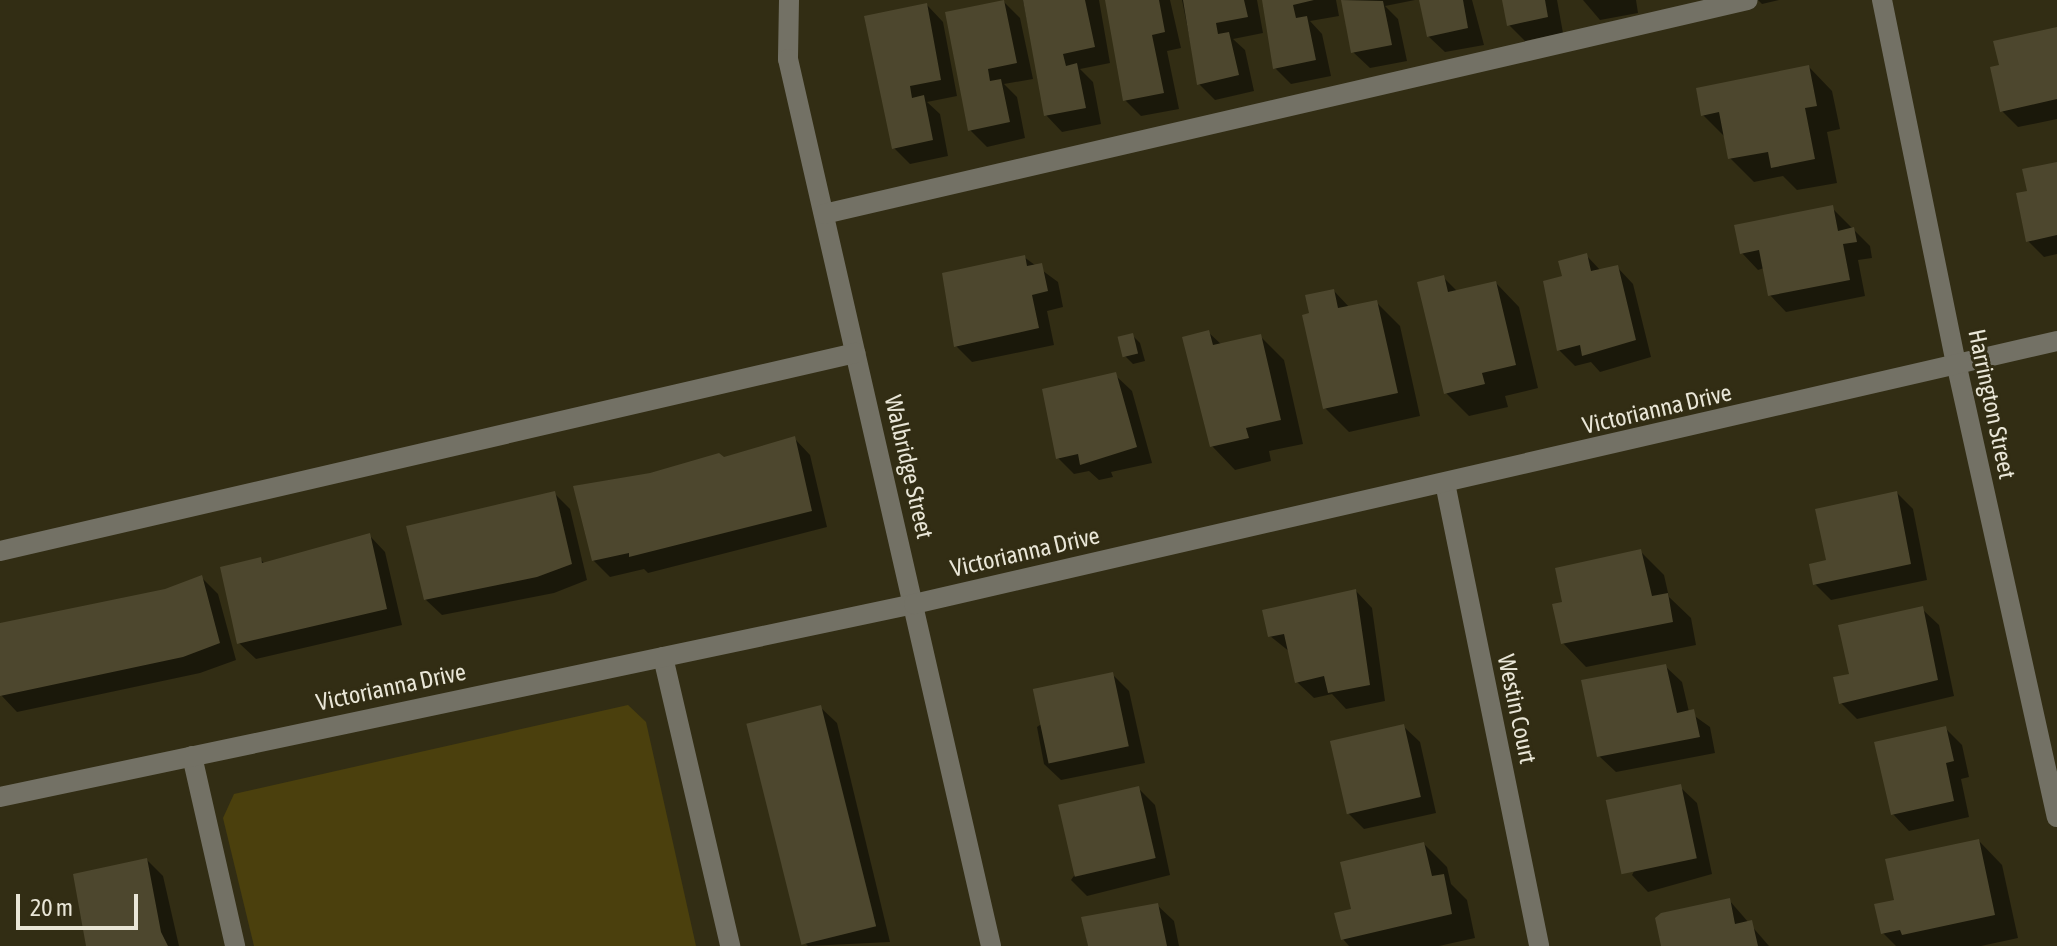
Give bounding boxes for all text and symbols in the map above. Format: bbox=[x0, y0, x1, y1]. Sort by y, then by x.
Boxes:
street label: Harrington Street bbox=[1962, 327, 2022, 481]
street label: Victorianna Drive bbox=[1580, 378, 1734, 440]
street label: Walbridge Street bbox=[879, 393, 939, 541]
street label: Victorianna Drive bbox=[948, 521, 1102, 583]
street label: Westin Court bbox=[1491, 652, 1543, 766]
street label: Victorianna Drive bbox=[314, 657, 468, 717]
scale bar bbox=[20, 878, 142, 928]
text: 20 m bbox=[30, 894, 73, 921]

